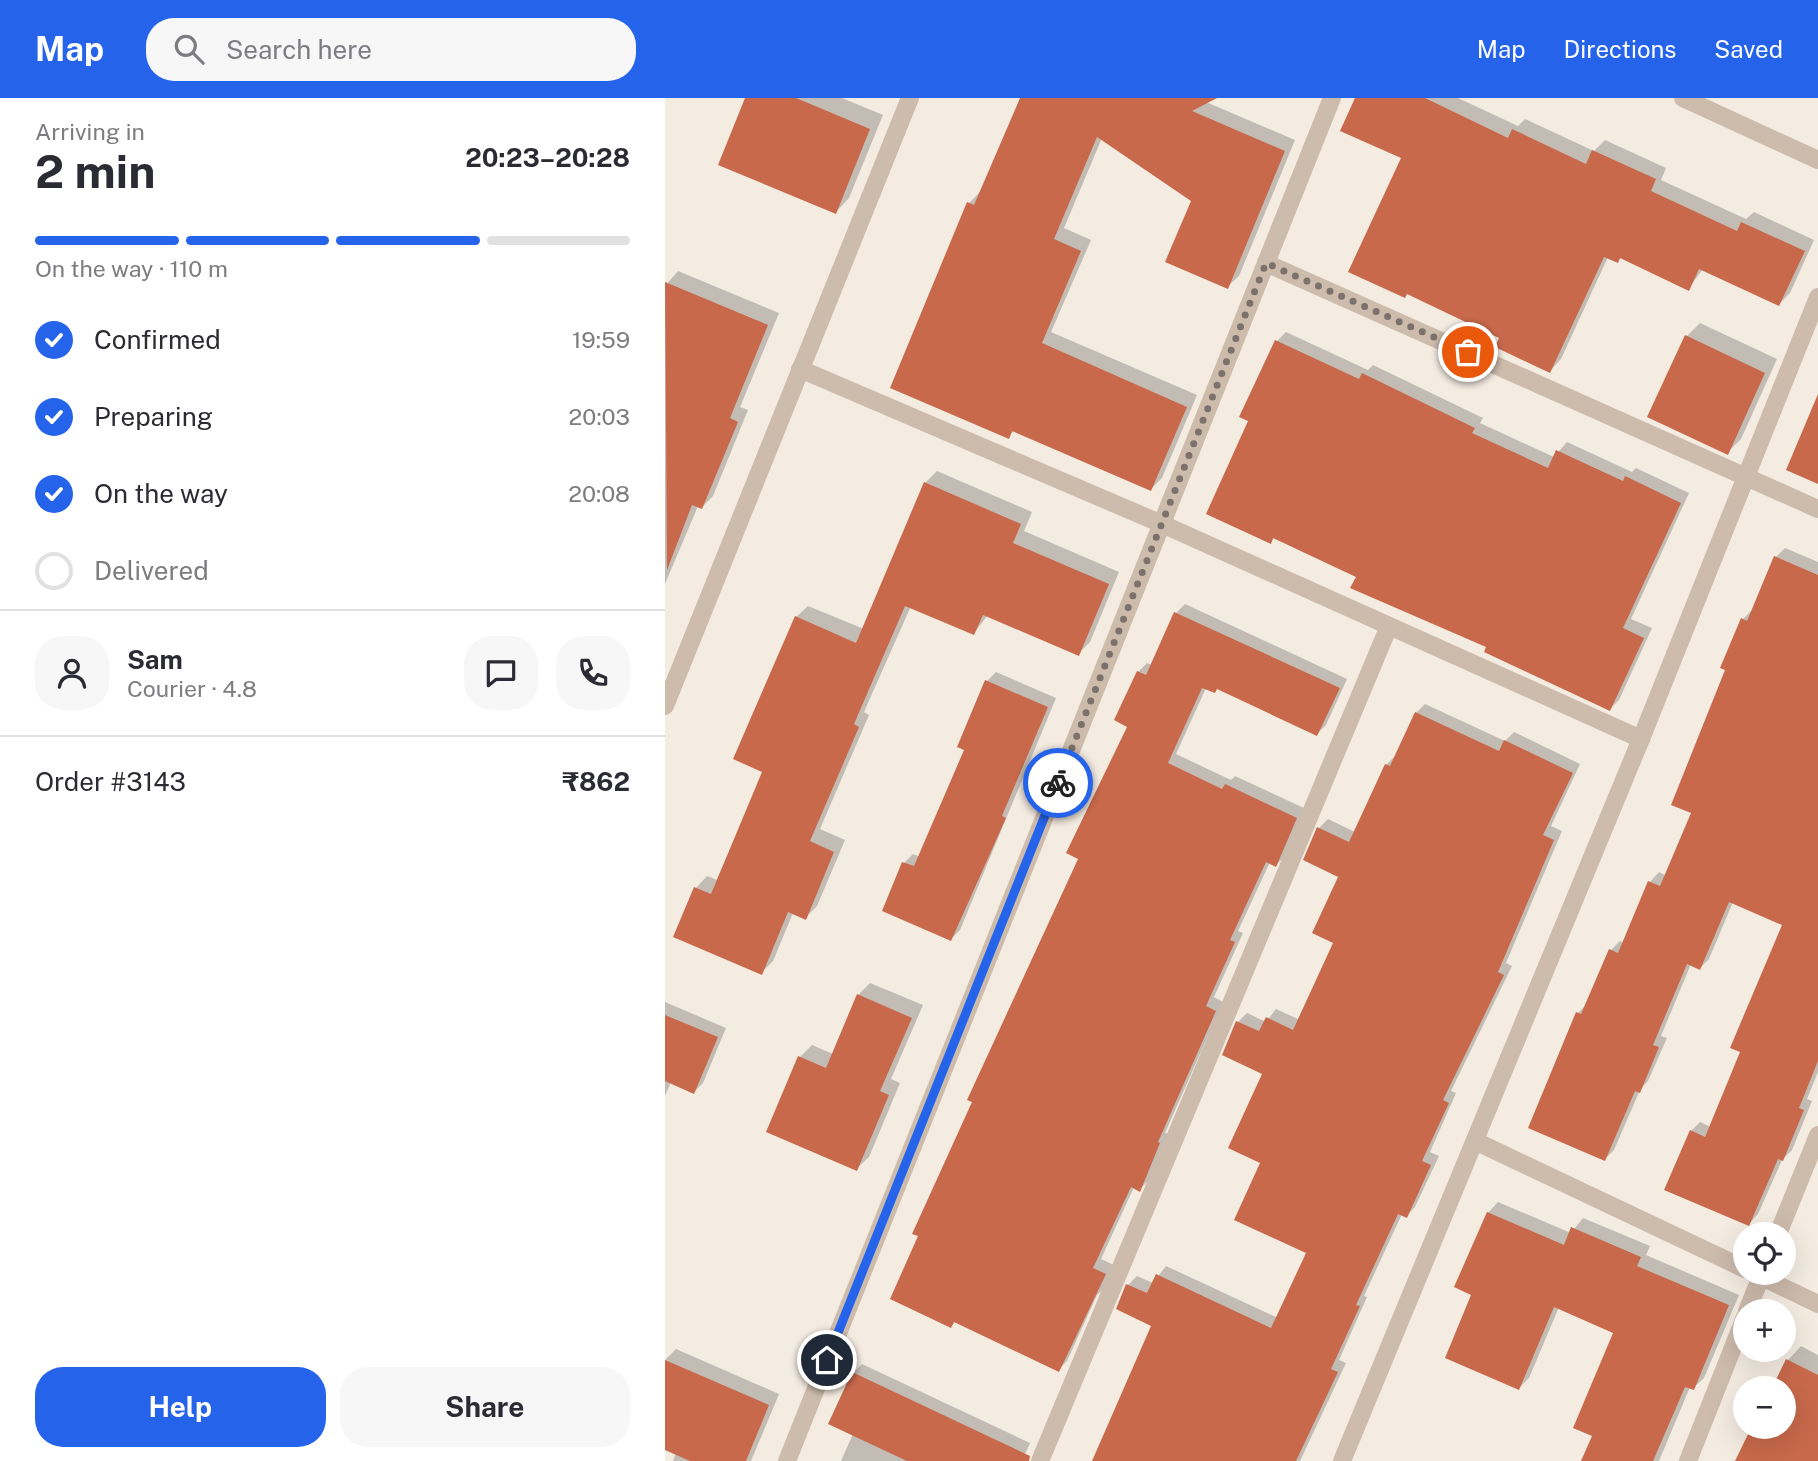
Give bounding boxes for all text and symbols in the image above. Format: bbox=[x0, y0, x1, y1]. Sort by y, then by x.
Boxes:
search box bbox=[146, 18, 636, 81]
text: Map bbox=[35, 30, 104, 68]
icon: search bbox=[170, 30, 208, 68]
text: Search here bbox=[226, 34, 372, 65]
text: Map bbox=[1477, 35, 1526, 63]
text: Directions bbox=[1564, 35, 1676, 63]
text: Saved bbox=[1714, 35, 1783, 63]
text: Arriving in bbox=[35, 118, 145, 145]
text: 20:23–20:28 bbox=[465, 142, 630, 173]
text: 2 min bbox=[35, 144, 155, 198]
text: On the way · 110 m bbox=[35, 255, 228, 282]
icon: check bbox=[35, 321, 73, 359]
pin bbox=[1438, 322, 1498, 382]
text: Confirmed bbox=[94, 324, 221, 355]
text: 19:59 bbox=[572, 326, 630, 353]
icon: bag bbox=[1449, 333, 1487, 371]
icon: check bbox=[35, 398, 73, 436]
text: Preparing bbox=[94, 401, 213, 432]
text: 20:03 bbox=[569, 403, 630, 430]
icon: check bbox=[35, 475, 73, 513]
text: On the way bbox=[94, 478, 228, 509]
text: 20:08 bbox=[568, 480, 630, 507]
text: Delivered bbox=[94, 555, 209, 586]
button: person bbox=[35, 636, 109, 710]
button: chat bbox=[464, 636, 538, 710]
button: phone bbox=[556, 636, 630, 710]
text: Sam bbox=[127, 644, 183, 675]
text: Courier · 4.8 bbox=[127, 675, 257, 702]
courier bbox=[1023, 748, 1093, 818]
icon: bike bbox=[1039, 764, 1077, 802]
text: Order #3143 bbox=[35, 766, 186, 797]
text: ₹862 bbox=[562, 766, 630, 797]
map controls bbox=[1733, 1222, 1796, 1439]
button: locate bbox=[1733, 1222, 1796, 1285]
button: + bbox=[1733, 1299, 1796, 1362]
pin bbox=[797, 1330, 857, 1390]
icon: home bbox=[808, 1341, 846, 1379]
button: Help bbox=[35, 1367, 326, 1447]
button: Share bbox=[340, 1367, 630, 1447]
button: − bbox=[1733, 1376, 1796, 1439]

